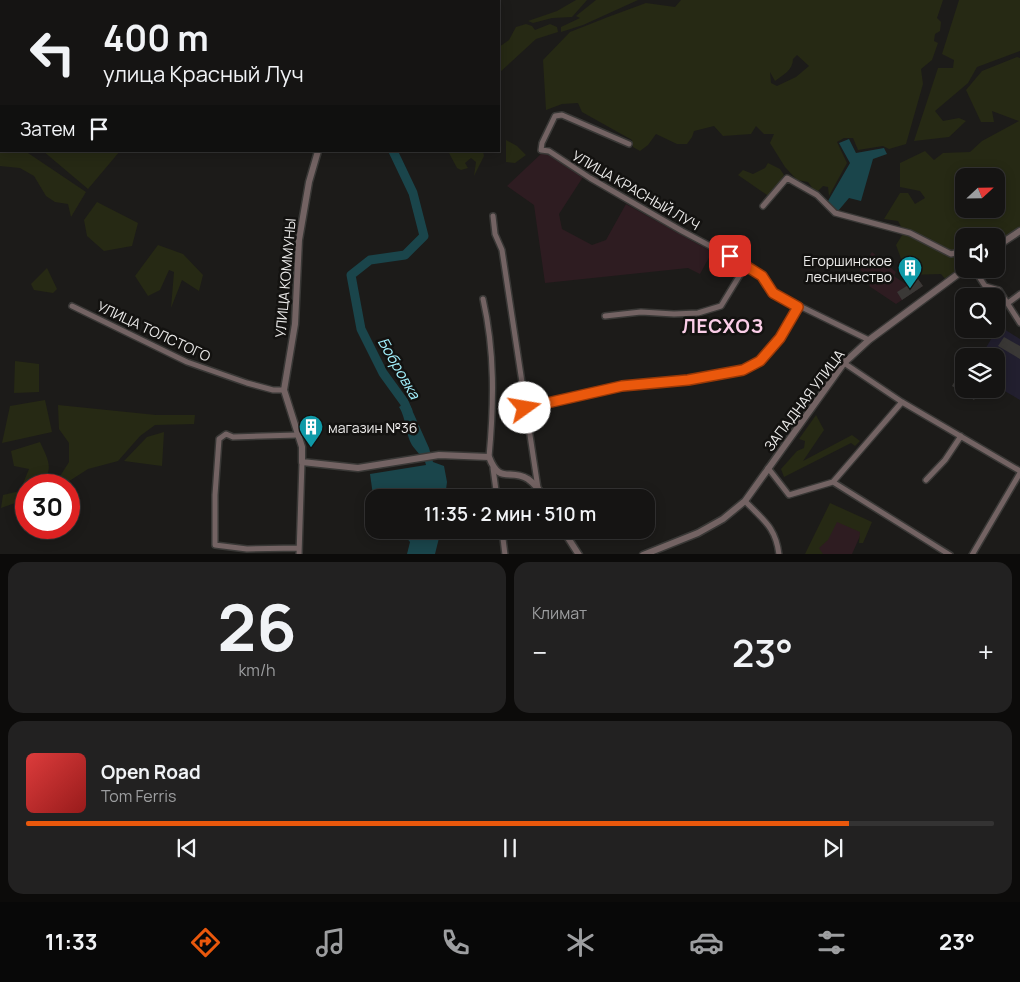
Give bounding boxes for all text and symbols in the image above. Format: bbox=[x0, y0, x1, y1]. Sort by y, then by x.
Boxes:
text: 400 m bbox=[103, 14, 209, 62]
icon: left bbox=[20, 20, 85, 85]
text: улица Красный Луч bbox=[103, 59, 304, 89]
icon: arrive bbox=[85, 115, 113, 143]
text: Затем bbox=[20, 116, 75, 142]
street label: УЛИЦА КРАСНЫЙ ЛУЧ bbox=[569, 146, 703, 234]
north arrow bbox=[955, 168, 1005, 218]
map controls bbox=[955, 168, 1005, 398]
street label: УЛИЦА КОММУНЫ bbox=[270, 218, 300, 338]
button: sound bbox=[955, 228, 1005, 278]
pin bbox=[709, 235, 751, 277]
icon: arrive bbox=[716, 242, 744, 270]
place label: Егоршинское лесничество bbox=[803, 251, 892, 286]
building icon: Егоршинское лесничество bbox=[897, 255, 923, 289]
button: search bbox=[955, 288, 1005, 338]
street label: УЛИЦА ТОЛСТОГО bbox=[94, 296, 214, 366]
district label: ЛЕСХОЗ bbox=[682, 313, 764, 339]
water label: Бобровка bbox=[373, 333, 425, 403]
street label: ЗАПАДНАЯ УЛИЦА bbox=[759, 345, 849, 455]
button: layers bbox=[955, 348, 1005, 398]
position arrow bbox=[498, 381, 550, 433]
building icon: магазин №36 bbox=[298, 414, 324, 448]
place label: магазин №36 bbox=[328, 418, 418, 437]
speed limit sign: 30 bbox=[15, 474, 80, 539]
text: 11:35 · 2 мин · 510 m bbox=[424, 501, 596, 527]
text: 26 bbox=[217, 582, 297, 671]
text: Климат bbox=[532, 602, 587, 624]
text: 23° bbox=[732, 626, 793, 678]
text: − bbox=[532, 633, 547, 671]
text: + bbox=[978, 633, 994, 671]
text: km/h bbox=[238, 659, 276, 681]
text: Open Road bbox=[101, 759, 201, 785]
text: Tom Ferris bbox=[101, 785, 176, 807]
icon: previous bbox=[173, 834, 201, 862]
icon: pause bbox=[496, 834, 524, 862]
icon: next bbox=[819, 834, 847, 862]
icon: directions bbox=[188, 925, 223, 960]
icon: music bbox=[313, 925, 348, 960]
icon: phone bbox=[438, 925, 473, 960]
icon: climate bbox=[563, 925, 598, 960]
icon: car bbox=[689, 925, 724, 960]
icon: filters bbox=[814, 925, 849, 960]
text: 11:33 bbox=[45, 927, 98, 957]
text: 23° bbox=[939, 927, 975, 957]

